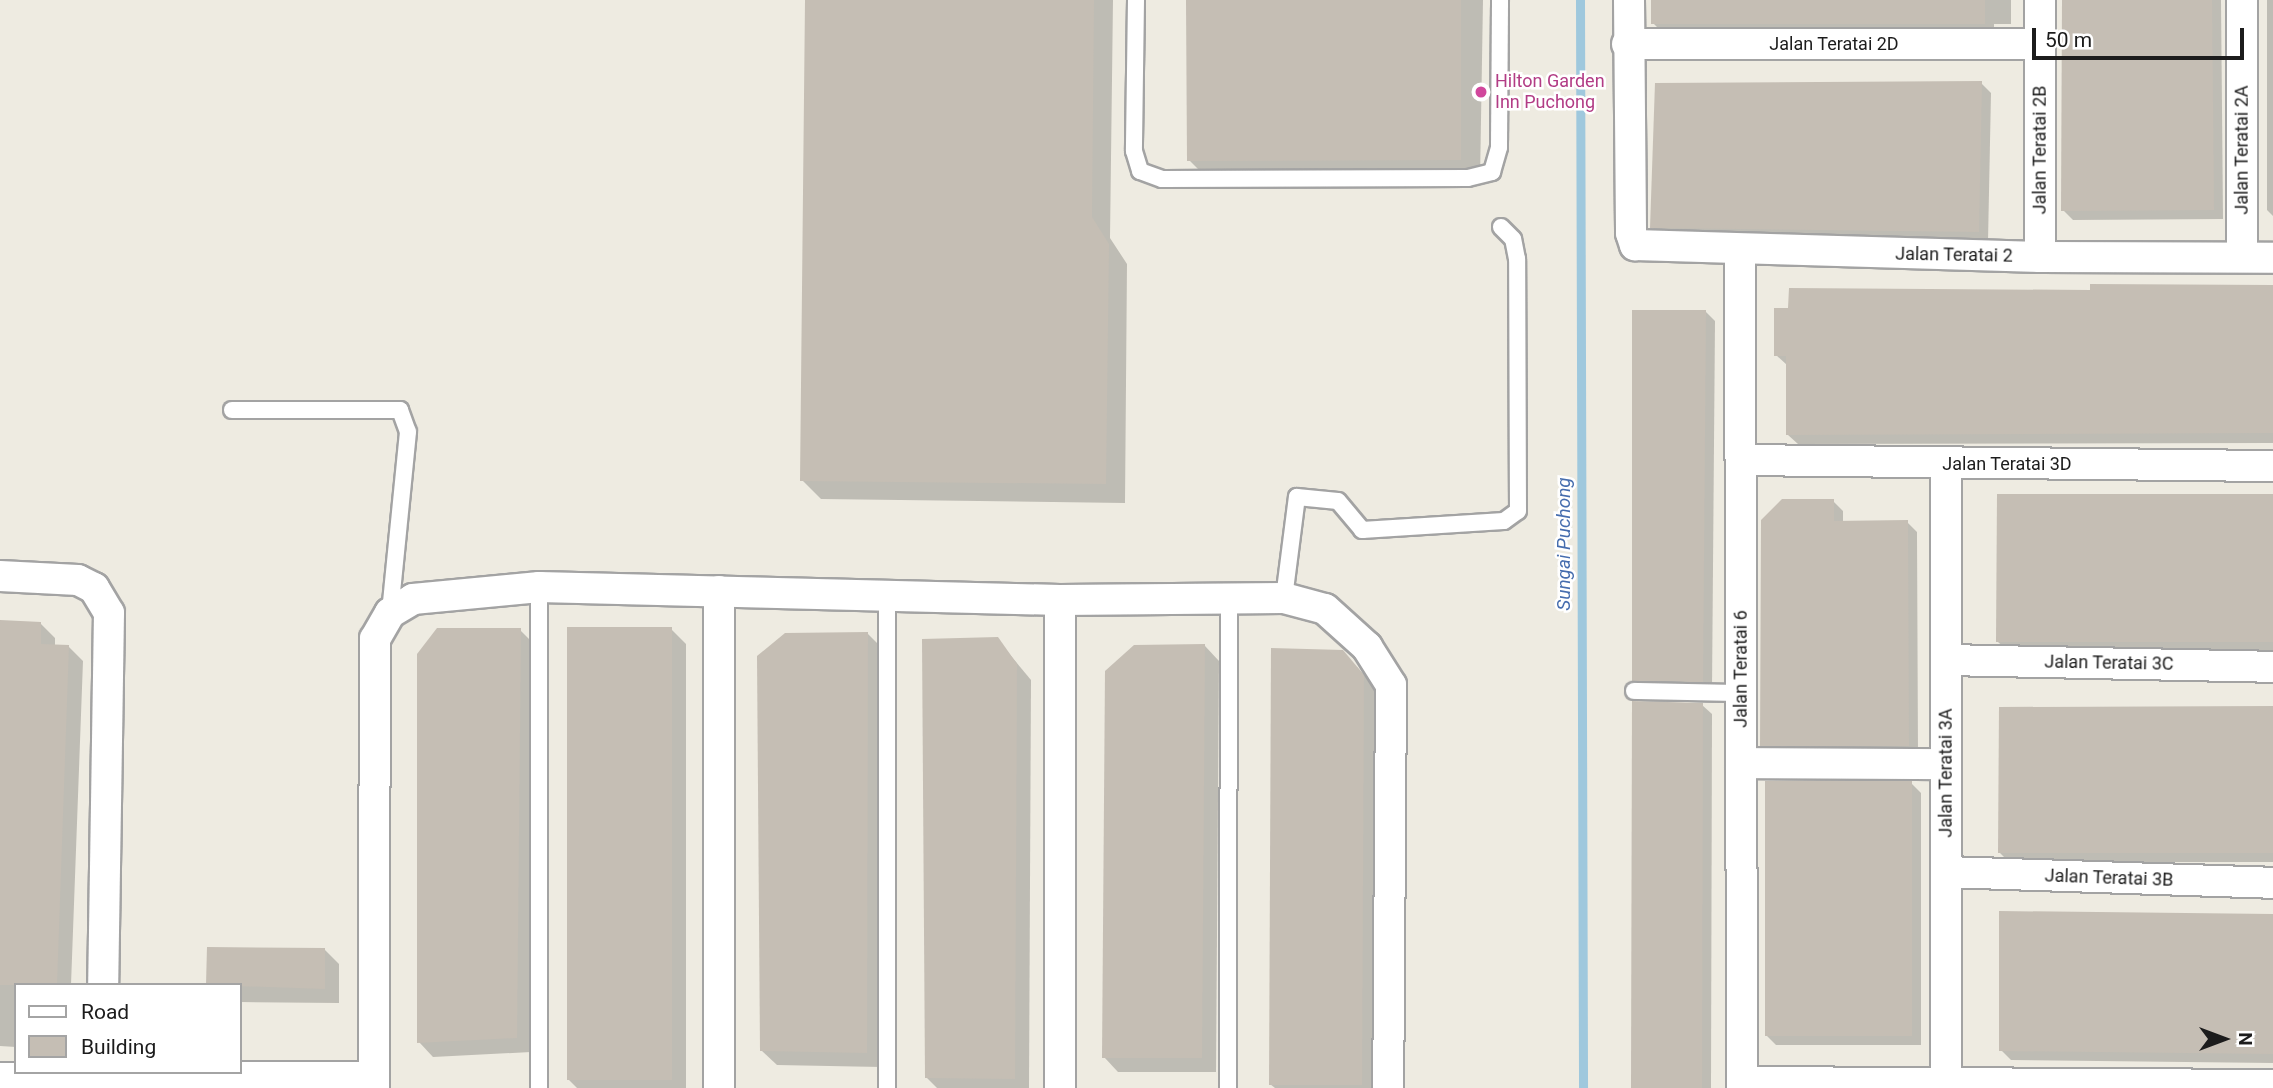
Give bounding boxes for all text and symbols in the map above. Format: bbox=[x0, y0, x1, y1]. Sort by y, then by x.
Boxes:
scale bar bbox=[2035, 14, 2247, 58]
text: 50 m bbox=[2045, 28, 2092, 52]
street label: Jalan Teratai 2D bbox=[1769, 33, 1899, 55]
place label: Hilton Garden Inn Puchong bbox=[1495, 71, 1605, 114]
marker: Hilton Garden Inn Puchong bbox=[1473, 84, 1489, 100]
street label: Jalan Teratai 2B bbox=[2029, 85, 2051, 215]
street label: Jalan Teratai 2A bbox=[2231, 85, 2253, 215]
street label: Jalan Teratai 2 bbox=[1895, 243, 2013, 267]
street label: Jalan Teratai 3D bbox=[1942, 453, 2072, 475]
water label: Sungai Puchong bbox=[1553, 477, 1575, 611]
street label: Jalan Teratai 6 bbox=[1730, 610, 1752, 728]
street label: Jalan Teratai 3C bbox=[2044, 651, 2174, 675]
street label: Jalan Teratai 3A bbox=[1935, 708, 1957, 838]
street label: Jalan Teratai 3B bbox=[2044, 865, 2174, 891]
legend bbox=[14, 983, 242, 1074]
text: Road bbox=[81, 1000, 129, 1024]
north arrow bbox=[2189, 1004, 2259, 1074]
text: N bbox=[2234, 1032, 2257, 1046]
text: Building bbox=[81, 1035, 156, 1059]

